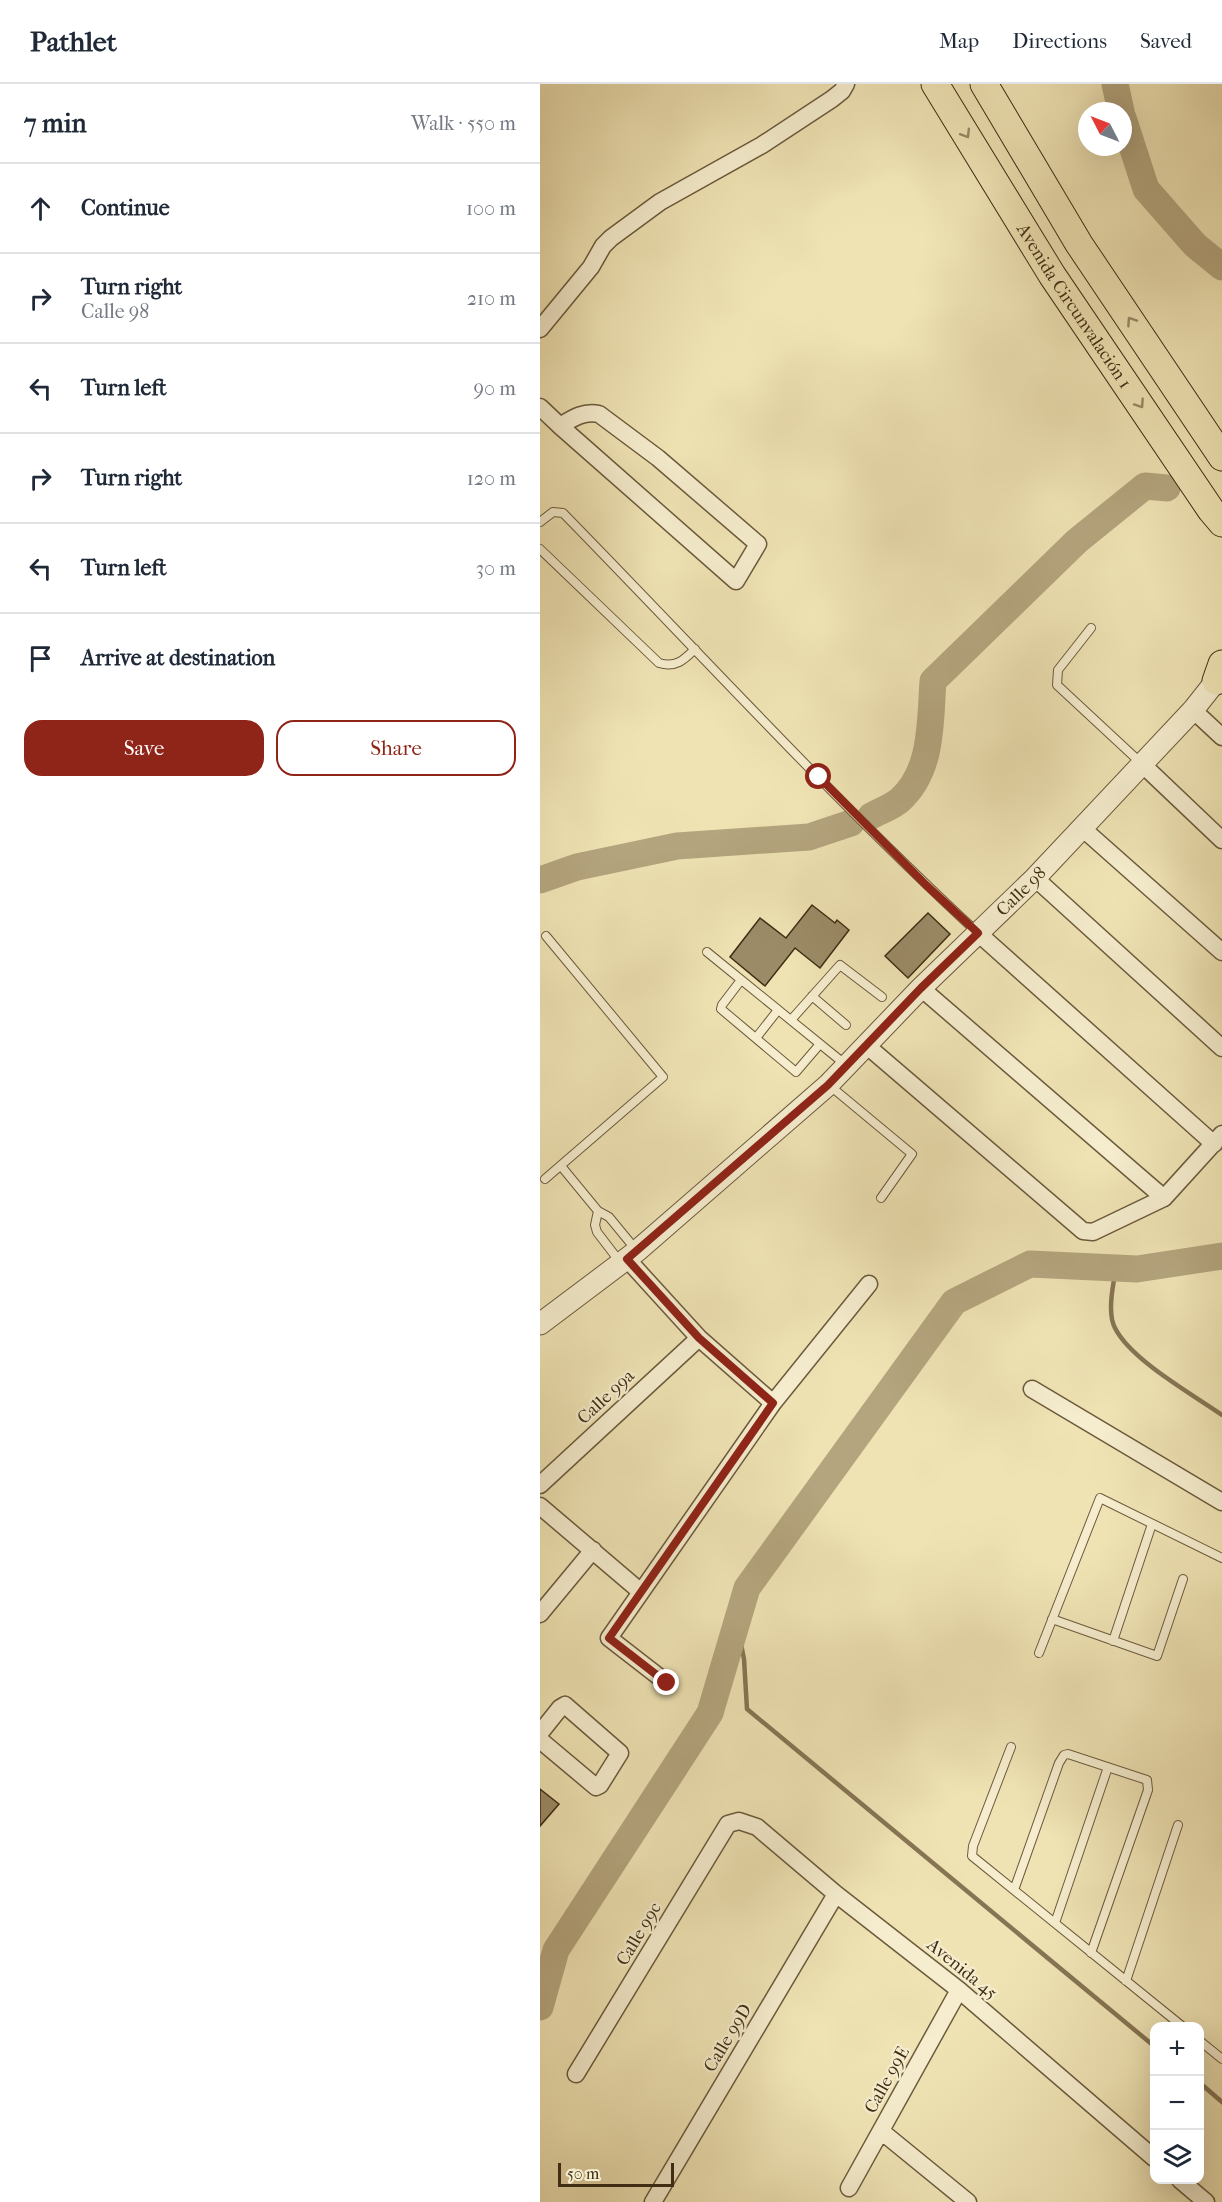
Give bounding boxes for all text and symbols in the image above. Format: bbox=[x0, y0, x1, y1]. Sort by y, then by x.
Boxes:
text: Pathlet bbox=[30, 25, 117, 58]
text: Map bbox=[939, 29, 979, 53]
text: Directions bbox=[1012, 29, 1107, 53]
text: Saved bbox=[1140, 29, 1192, 53]
north arrow bbox=[1078, 102, 1132, 156]
text: 7 min bbox=[24, 108, 87, 139]
text: Walk · 550 m bbox=[411, 112, 516, 135]
one-way arrow bbox=[958, 128, 970, 138]
icon: ahead bbox=[24, 192, 57, 225]
text: Continue bbox=[81, 195, 170, 221]
text: 100 m bbox=[466, 197, 516, 220]
street label: Avenida Circunvalación 1 bbox=[1012, 219, 1136, 392]
text: Turn right bbox=[81, 274, 182, 300]
icon: right bbox=[24, 282, 57, 315]
text: 210 m bbox=[467, 287, 516, 310]
text: Calle 98 bbox=[81, 300, 149, 323]
one-way arrow bbox=[1127, 317, 1138, 328]
icon: left bbox=[24, 372, 57, 405]
text: Turn left bbox=[81, 375, 167, 401]
text: 90 m bbox=[474, 377, 516, 400]
one-way arrow bbox=[1132, 397, 1143, 408]
icon: right bbox=[24, 462, 57, 495]
text: Turn right bbox=[81, 465, 182, 491]
text: 120 m bbox=[467, 467, 516, 490]
icon: left bbox=[24, 552, 57, 585]
text: Turn left bbox=[81, 555, 167, 581]
text: 30 m bbox=[476, 557, 516, 580]
icon: arrive bbox=[24, 642, 57, 675]
text: Arrive at destination bbox=[81, 645, 275, 671]
button: Save bbox=[24, 720, 264, 776]
button: Share bbox=[276, 720, 516, 776]
route start bbox=[805, 763, 831, 789]
street label: Calle 98 bbox=[992, 862, 1051, 920]
street label: Calle 99a bbox=[573, 1365, 639, 1429]
route end bbox=[653, 1669, 679, 1695]
street label: Calle 99c bbox=[612, 1899, 666, 1969]
street label: Avenida 45 bbox=[922, 1934, 1002, 2004]
street label: Calle 99D bbox=[700, 2000, 756, 2076]
map controls bbox=[1150, 2022, 1204, 2184]
button: + bbox=[1150, 2022, 1204, 2076]
street label: Calle 99E bbox=[860, 2043, 914, 2117]
button: − bbox=[1150, 2076, 1204, 2130]
button: layers bbox=[1150, 2130, 1204, 2184]
scale bar bbox=[558, 2160, 674, 2188]
text: 50 m bbox=[567, 2164, 599, 2183]

